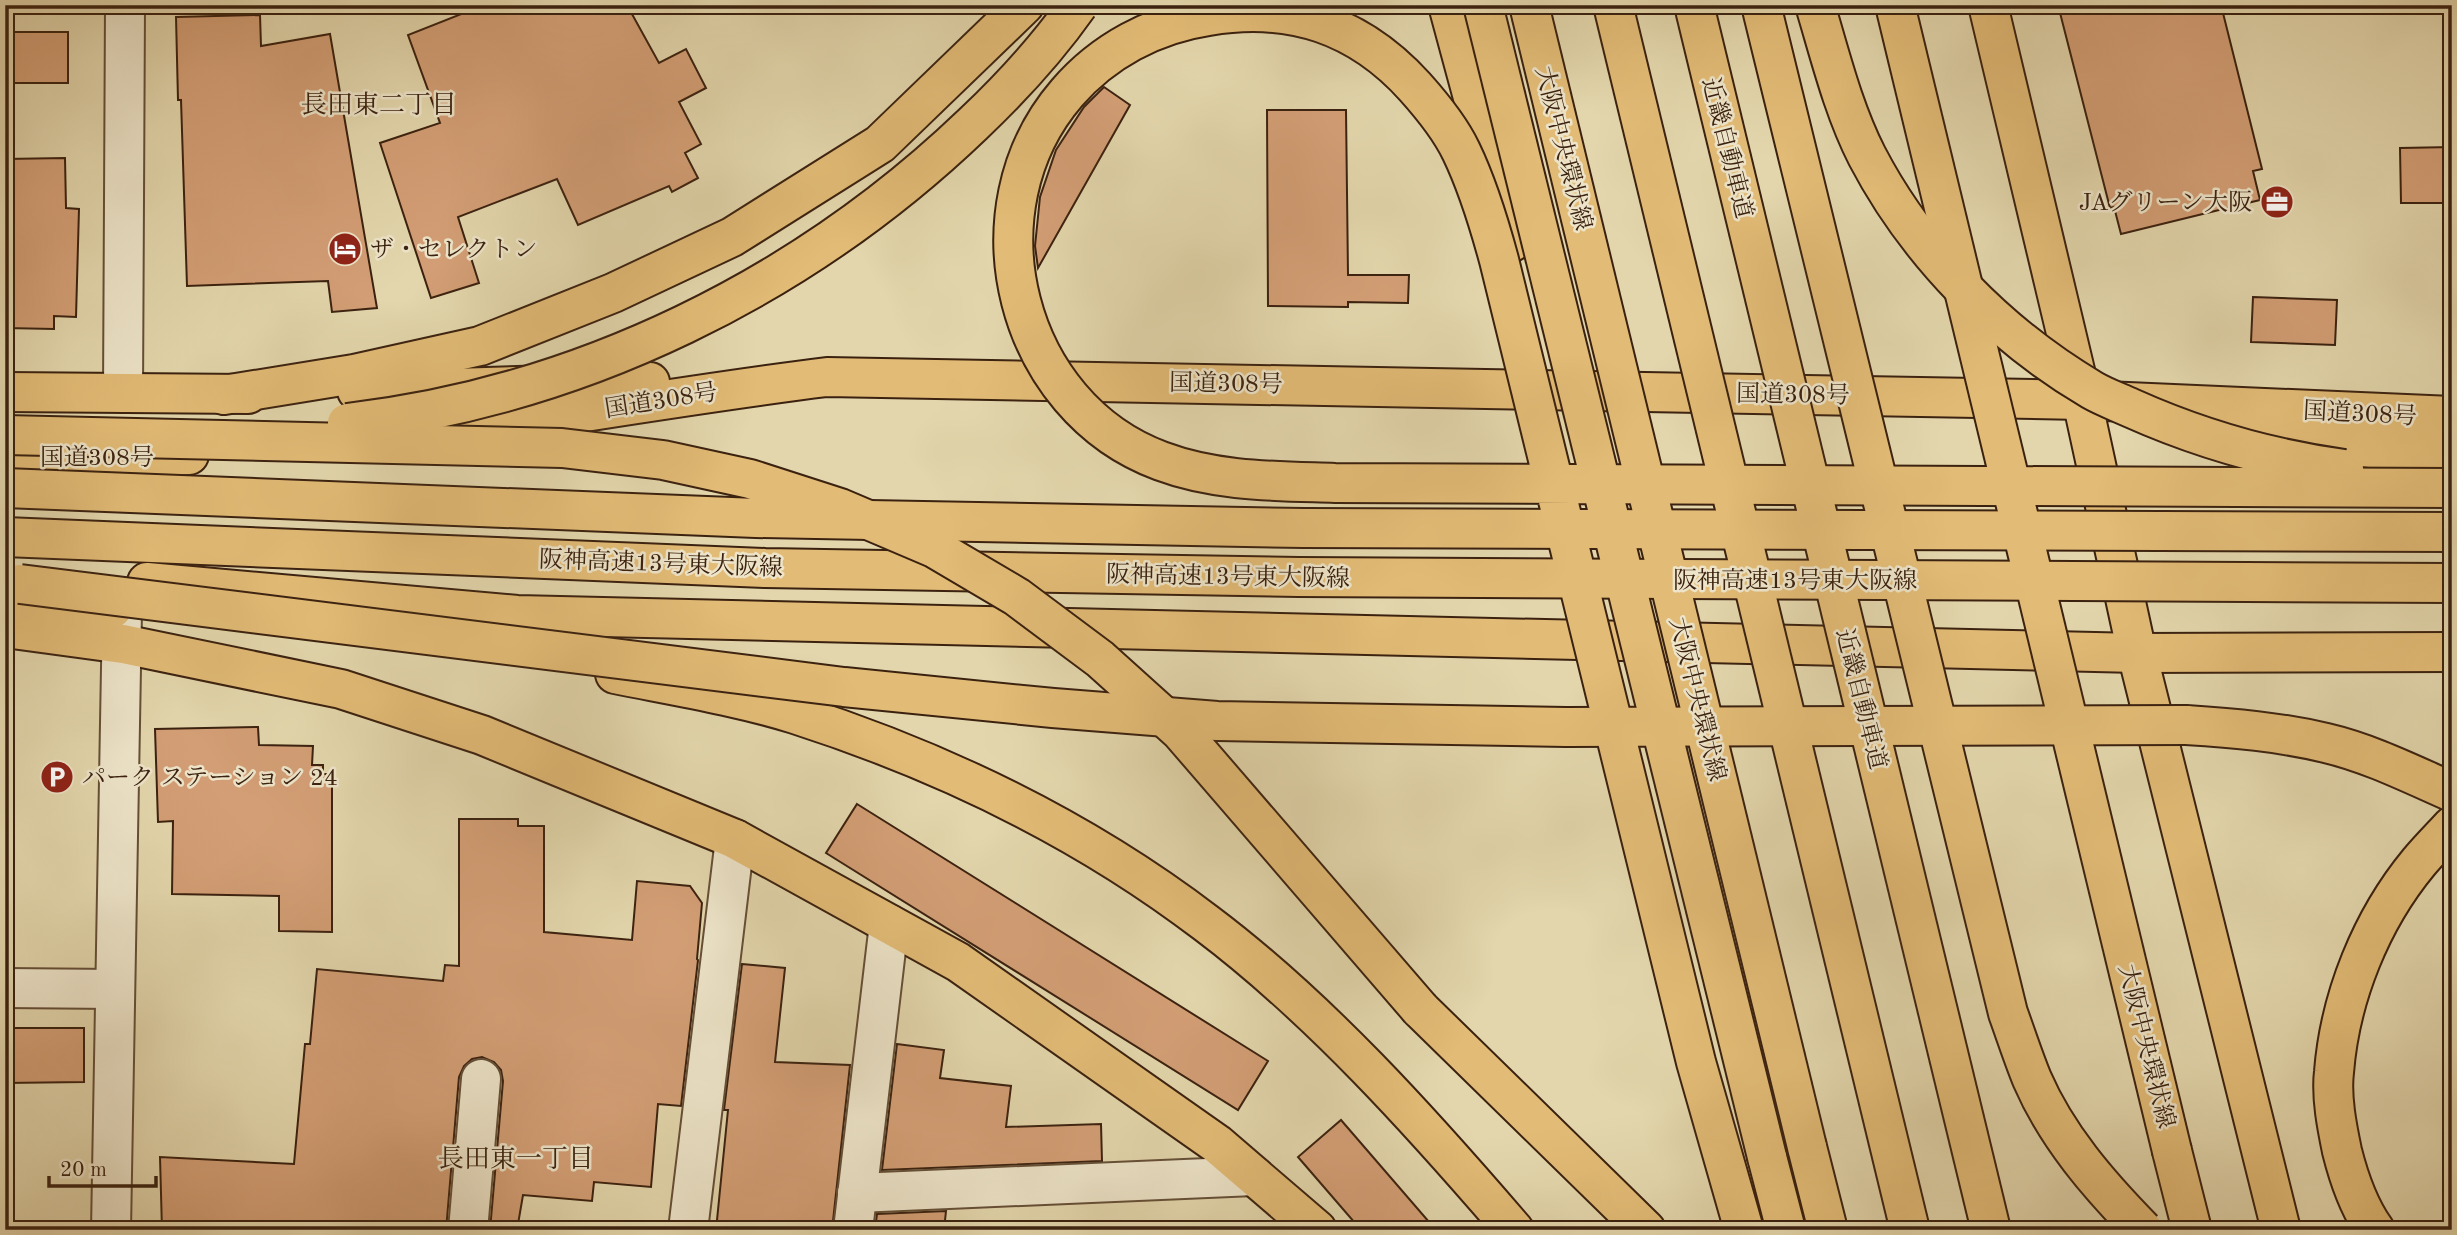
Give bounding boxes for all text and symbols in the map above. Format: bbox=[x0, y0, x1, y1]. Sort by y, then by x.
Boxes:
street label: 大阪中央環状線 bbox=[1530, 63, 1597, 233]
street label: 近畿自動車道 bbox=[1697, 75, 1758, 221]
district label: 長田東二丁目 bbox=[301, 91, 457, 119]
office icon: JAグリーン大阪 bbox=[2258, 183, 2296, 221]
place label: JAグリーン大阪 bbox=[2079, 189, 2252, 216]
hotel icon: ザ・セレクトン bbox=[326, 230, 364, 268]
place label: ザ・セレクトン bbox=[370, 237, 538, 263]
street label: 国道308号 bbox=[1169, 369, 1283, 398]
street label: 国道308号 bbox=[603, 378, 719, 423]
street label: 国道308号 bbox=[1736, 380, 1850, 409]
street label: 国道308号 bbox=[2302, 397, 2417, 430]
street label: 国道308号 bbox=[40, 444, 154, 471]
street label: 阪神高速13号東大阪線 bbox=[539, 546, 783, 581]
street label: 阪神高速13号東大阪線 bbox=[1106, 561, 1350, 592]
street label: 阪神高速13号東大阪線 bbox=[1673, 567, 1917, 594]
street label: 大阪中央環状線 bbox=[1664, 614, 1731, 784]
street label: 近畿自動車道 bbox=[1831, 626, 1892, 772]
parking icon: パーク ステーション 24 bbox=[38, 758, 76, 796]
place label: パーク ステーション 24 bbox=[82, 766, 338, 791]
street label: 大阪中央環状線 bbox=[2113, 961, 2180, 1131]
scale bar bbox=[49, 1144, 156, 1188]
district label: 長田東一丁目 bbox=[438, 1145, 594, 1173]
text: 20 m bbox=[60, 1160, 107, 1181]

